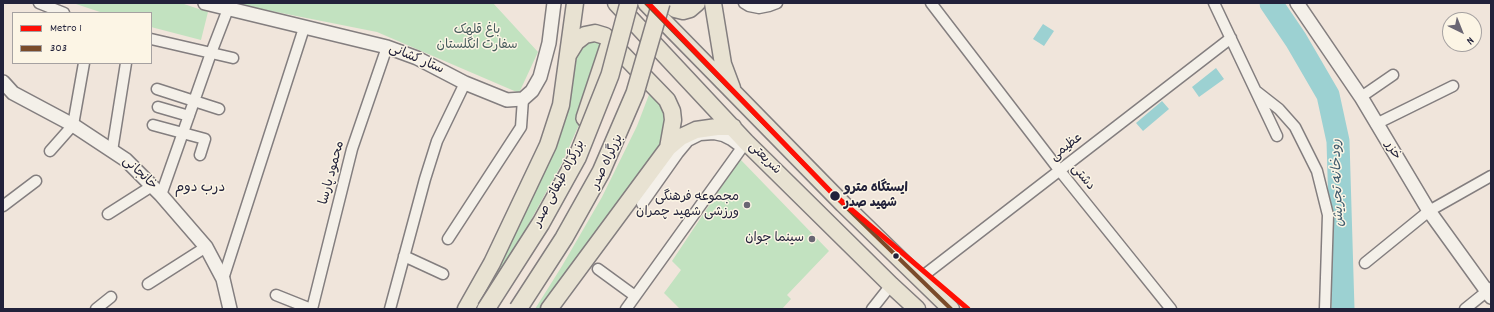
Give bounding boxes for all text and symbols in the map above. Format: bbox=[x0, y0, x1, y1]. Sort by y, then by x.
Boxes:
legend bbox=[12, 12, 152, 64]
north arrow bbox=[1442, 12, 1482, 52]
text: Metro 1 bbox=[50, 20, 82, 37]
park label: باغ قلهک سفارت انگلستان bbox=[436, 23, 518, 54]
text: N bbox=[1462, 32, 1477, 48]
text: 303 bbox=[50, 40, 67, 57]
street label: ستار کشانی bbox=[386, 41, 446, 79]
street label: عظیمی bbox=[1048, 131, 1086, 165]
street label: بزرگراه صدر bbox=[588, 132, 628, 192]
street label: بزرگراه طبقاتی صدر bbox=[531, 138, 589, 230]
street label: محمود پارسا bbox=[317, 139, 349, 207]
street label: شریعتی bbox=[744, 139, 784, 179]
water label: رودخانه تجریش bbox=[1329, 139, 1349, 227]
street label: خزر bbox=[1380, 139, 1404, 163]
street label: خانجانی bbox=[118, 154, 160, 194]
street label: دشتی bbox=[1067, 162, 1097, 194]
district label: درب دوم bbox=[175, 181, 225, 197]
place label: ایستگاه مترو شهید صدر bbox=[844, 181, 908, 212]
marker: ایستگاه مترو شهید صدر bbox=[828, 189, 842, 203]
place label: مجموعه فرهنگی ورزشی شهید چمران bbox=[636, 190, 739, 221]
marker: مجموعه فرهنگی ورزشی شهید چمران bbox=[742, 200, 752, 210]
place label: سینما جوان bbox=[745, 231, 804, 247]
marker: سینما جوان bbox=[807, 234, 817, 244]
unlabelled marker bbox=[891, 251, 901, 261]

